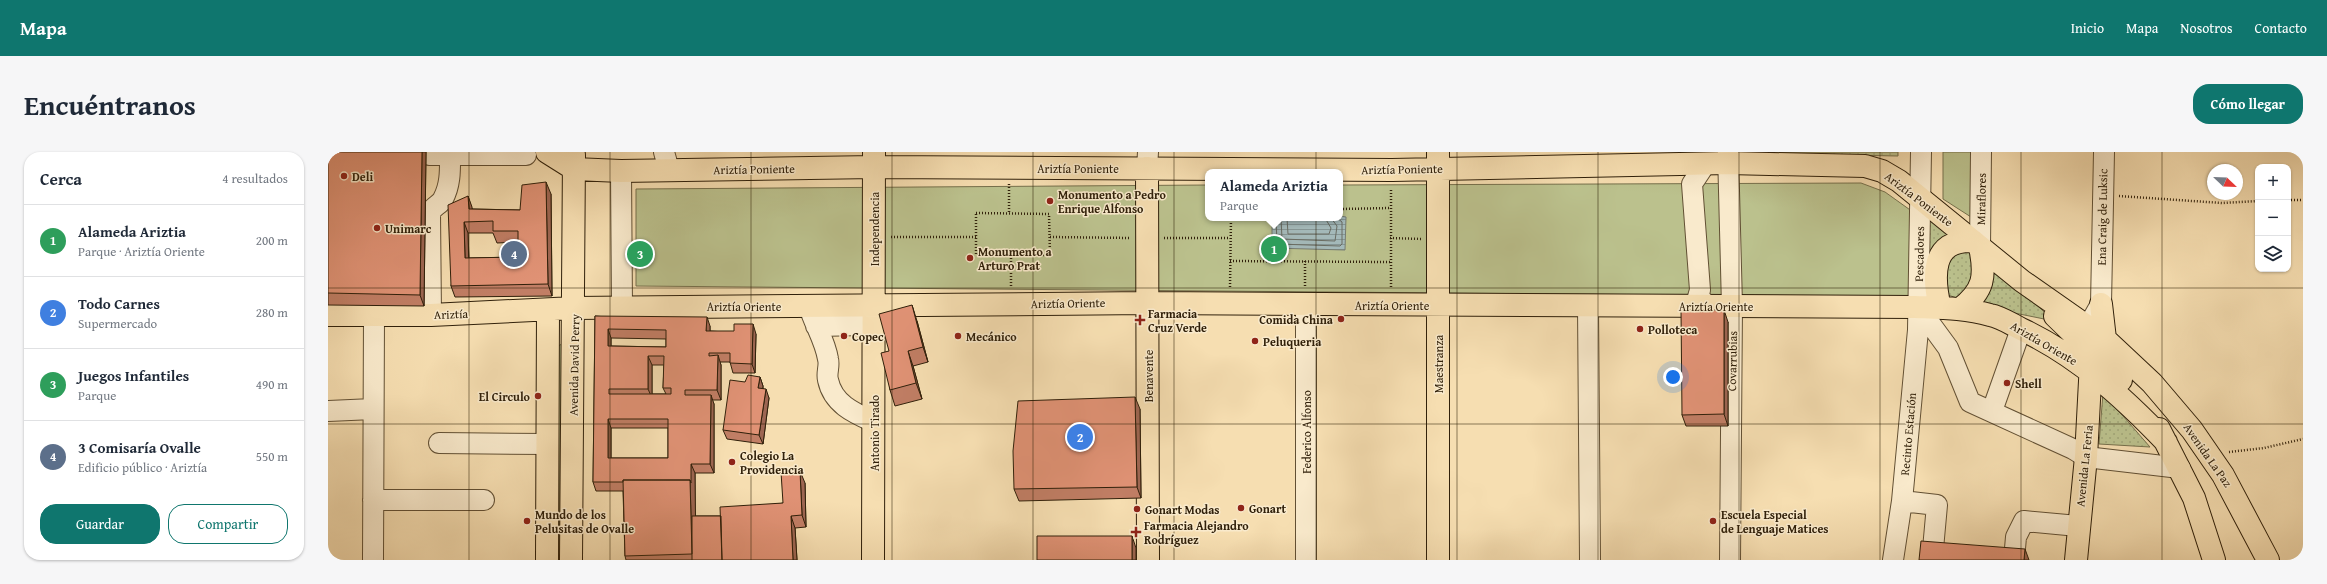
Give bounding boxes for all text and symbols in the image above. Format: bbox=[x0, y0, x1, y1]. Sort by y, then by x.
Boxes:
text: Mapa bbox=[20, 14, 67, 42]
text: Inicio bbox=[2071, 18, 2104, 38]
text: Mapa bbox=[2126, 18, 2158, 38]
text: Nosotros bbox=[2180, 18, 2233, 38]
text: Contacto bbox=[2255, 18, 2307, 38]
text: Encuéntranos bbox=[24, 84, 196, 125]
button: Cómo llegar bbox=[2193, 84, 2303, 124]
street label: Ariztía Poniente bbox=[713, 160, 795, 178]
street label: Ariztía Poniente bbox=[1037, 160, 1119, 177]
street label: Ariztía Poniente bbox=[1361, 160, 1443, 178]
north arrow bbox=[2207, 164, 2243, 200]
map controls bbox=[2255, 164, 2291, 272]
button: + bbox=[2255, 164, 2291, 200]
text: Cerca bbox=[40, 166, 82, 191]
place label: Deli bbox=[352, 168, 373, 185]
street label: Ariztía Poniente bbox=[1881, 168, 1957, 231]
street label: Ena Craig de Luksic bbox=[2093, 168, 2111, 265]
text: 4 resultados bbox=[222, 169, 288, 188]
popup bbox=[1205, 169, 1343, 221]
marker: Deli bbox=[339, 171, 349, 181]
street label: Miraflores bbox=[1972, 173, 1990, 225]
text: Alameda Ariztia bbox=[1220, 175, 1328, 196]
place label: Monumento a Pedro Enrique Alfonso bbox=[1058, 186, 1166, 217]
street label: Independencia bbox=[866, 191, 883, 266]
marker: Monumento a Pedro Enrique Alfonso bbox=[1045, 196, 1055, 206]
text: Parque bbox=[1220, 196, 1258, 215]
button: − bbox=[2255, 200, 2291, 236]
place label: Unimarc bbox=[385, 220, 432, 237]
text: Alameda Ariztia bbox=[78, 221, 186, 242]
marker: Unimarc bbox=[372, 223, 382, 233]
street label: Pescadores bbox=[1910, 226, 1928, 282]
text: 1 bbox=[50, 231, 56, 250]
text: 200 m bbox=[256, 231, 288, 250]
pin: 1 bbox=[1261, 234, 1287, 264]
button: layers bbox=[2255, 236, 2291, 272]
pin: 4 bbox=[501, 239, 527, 269]
pin: 3 bbox=[627, 239, 653, 269]
text: Parque · Ariztía Oriente bbox=[78, 242, 205, 261]
place label: Monumento a Arturo Prat bbox=[978, 243, 1053, 274]
marker: Monumento a Arturo Prat bbox=[965, 253, 975, 263]
text: Todo Carnes bbox=[78, 293, 160, 314]
street label: Ariztía Oriente bbox=[1031, 294, 1106, 312]
street label: Ariztía Oriente bbox=[1355, 297, 1430, 314]
street label: Ariztía Oriente bbox=[707, 298, 782, 315]
street label: Ariztía Oriente bbox=[1679, 298, 1754, 315]
text: 2 bbox=[50, 303, 56, 322]
text: 280 m bbox=[256, 303, 288, 322]
street label: Ariztía bbox=[434, 305, 469, 323]
place label: Farmacia Cruz Verde bbox=[1148, 305, 1207, 336]
place label: Comida China bbox=[1259, 311, 1334, 328]
text: Supermercado bbox=[78, 314, 157, 333]
street label: Avenida David Perry bbox=[565, 314, 583, 416]
marker: Comida China bbox=[1336, 314, 1346, 324]
marker: Farmacia Cruz Verde bbox=[1135, 315, 1145, 325]
street label: Ariztía Oriente bbox=[2007, 317, 2081, 369]
place label: Polloteca bbox=[1648, 321, 1698, 338]
marker: Polloteca bbox=[1635, 324, 1645, 334]
place label: Copec bbox=[852, 328, 884, 345]
place label: Mecánico bbox=[966, 328, 1017, 345]
marker: Copec bbox=[839, 331, 849, 341]
marker: Mecánico bbox=[953, 331, 963, 341]
street label: Covarrubias bbox=[1723, 331, 1741, 391]
place label: Peluqueria bbox=[1263, 333, 1322, 350]
street label: Maestranza bbox=[1430, 335, 1447, 393]
marker: Peluqueria bbox=[1250, 336, 1260, 346]
street label: Benavente bbox=[1140, 349, 1157, 402]
text: Juegos Infantiles bbox=[78, 365, 189, 386]
your location bbox=[1663, 367, 1683, 387]
text: 3 bbox=[50, 375, 56, 394]
text: 490 m bbox=[256, 375, 288, 394]
place label: Shell bbox=[2015, 375, 2042, 392]
marker: Shell bbox=[2002, 378, 2012, 388]
text: Parque bbox=[78, 386, 116, 405]
place label: El Circulo bbox=[479, 388, 531, 405]
street label: Federico Alfonso bbox=[1298, 390, 1315, 474]
marker: El Circulo bbox=[533, 391, 543, 401]
street label: Recinto Estación bbox=[1896, 392, 1920, 476]
street label: Antonio Tirado bbox=[866, 395, 883, 471]
street label: Avenida La Paz bbox=[2180, 420, 2236, 490]
pin: 2 bbox=[1067, 422, 1093, 452]
street label: Avenida La Feria bbox=[2071, 424, 2097, 508]
text: 3 Comisaría Ovalle bbox=[78, 437, 201, 458]
text: 4 bbox=[50, 447, 56, 466]
text: 550 m bbox=[256, 447, 288, 466]
place label: Colegio La Providencia bbox=[740, 447, 804, 478]
marker: Colegio La Providencia bbox=[727, 457, 737, 467]
text: Edificio público · Ariztía bbox=[78, 458, 207, 477]
place label: Gonart bbox=[1249, 500, 1286, 517]
place label: Gonart Modas bbox=[1145, 501, 1220, 518]
marker: Gonart bbox=[1236, 503, 1246, 513]
button: Guardar bbox=[40, 504, 160, 544]
button: Compartir bbox=[168, 504, 288, 544]
marker: Gonart Modas bbox=[1132, 504, 1142, 514]
place label: Mundo de los Pelusitas de Ovalle bbox=[535, 506, 634, 537]
place label: Escuela Especial de Lenguaje Matices bbox=[1721, 506, 1828, 537]
marker: Mundo de los Pelusitas de Ovalle bbox=[522, 516, 532, 526]
marker: Escuela Especial de Lenguaje Matices bbox=[1708, 516, 1718, 526]
place label: Farmacia Alejandro Rodríguez bbox=[1144, 517, 1249, 548]
marker: Farmacia Alejandro Rodríguez bbox=[1131, 527, 1141, 537]

